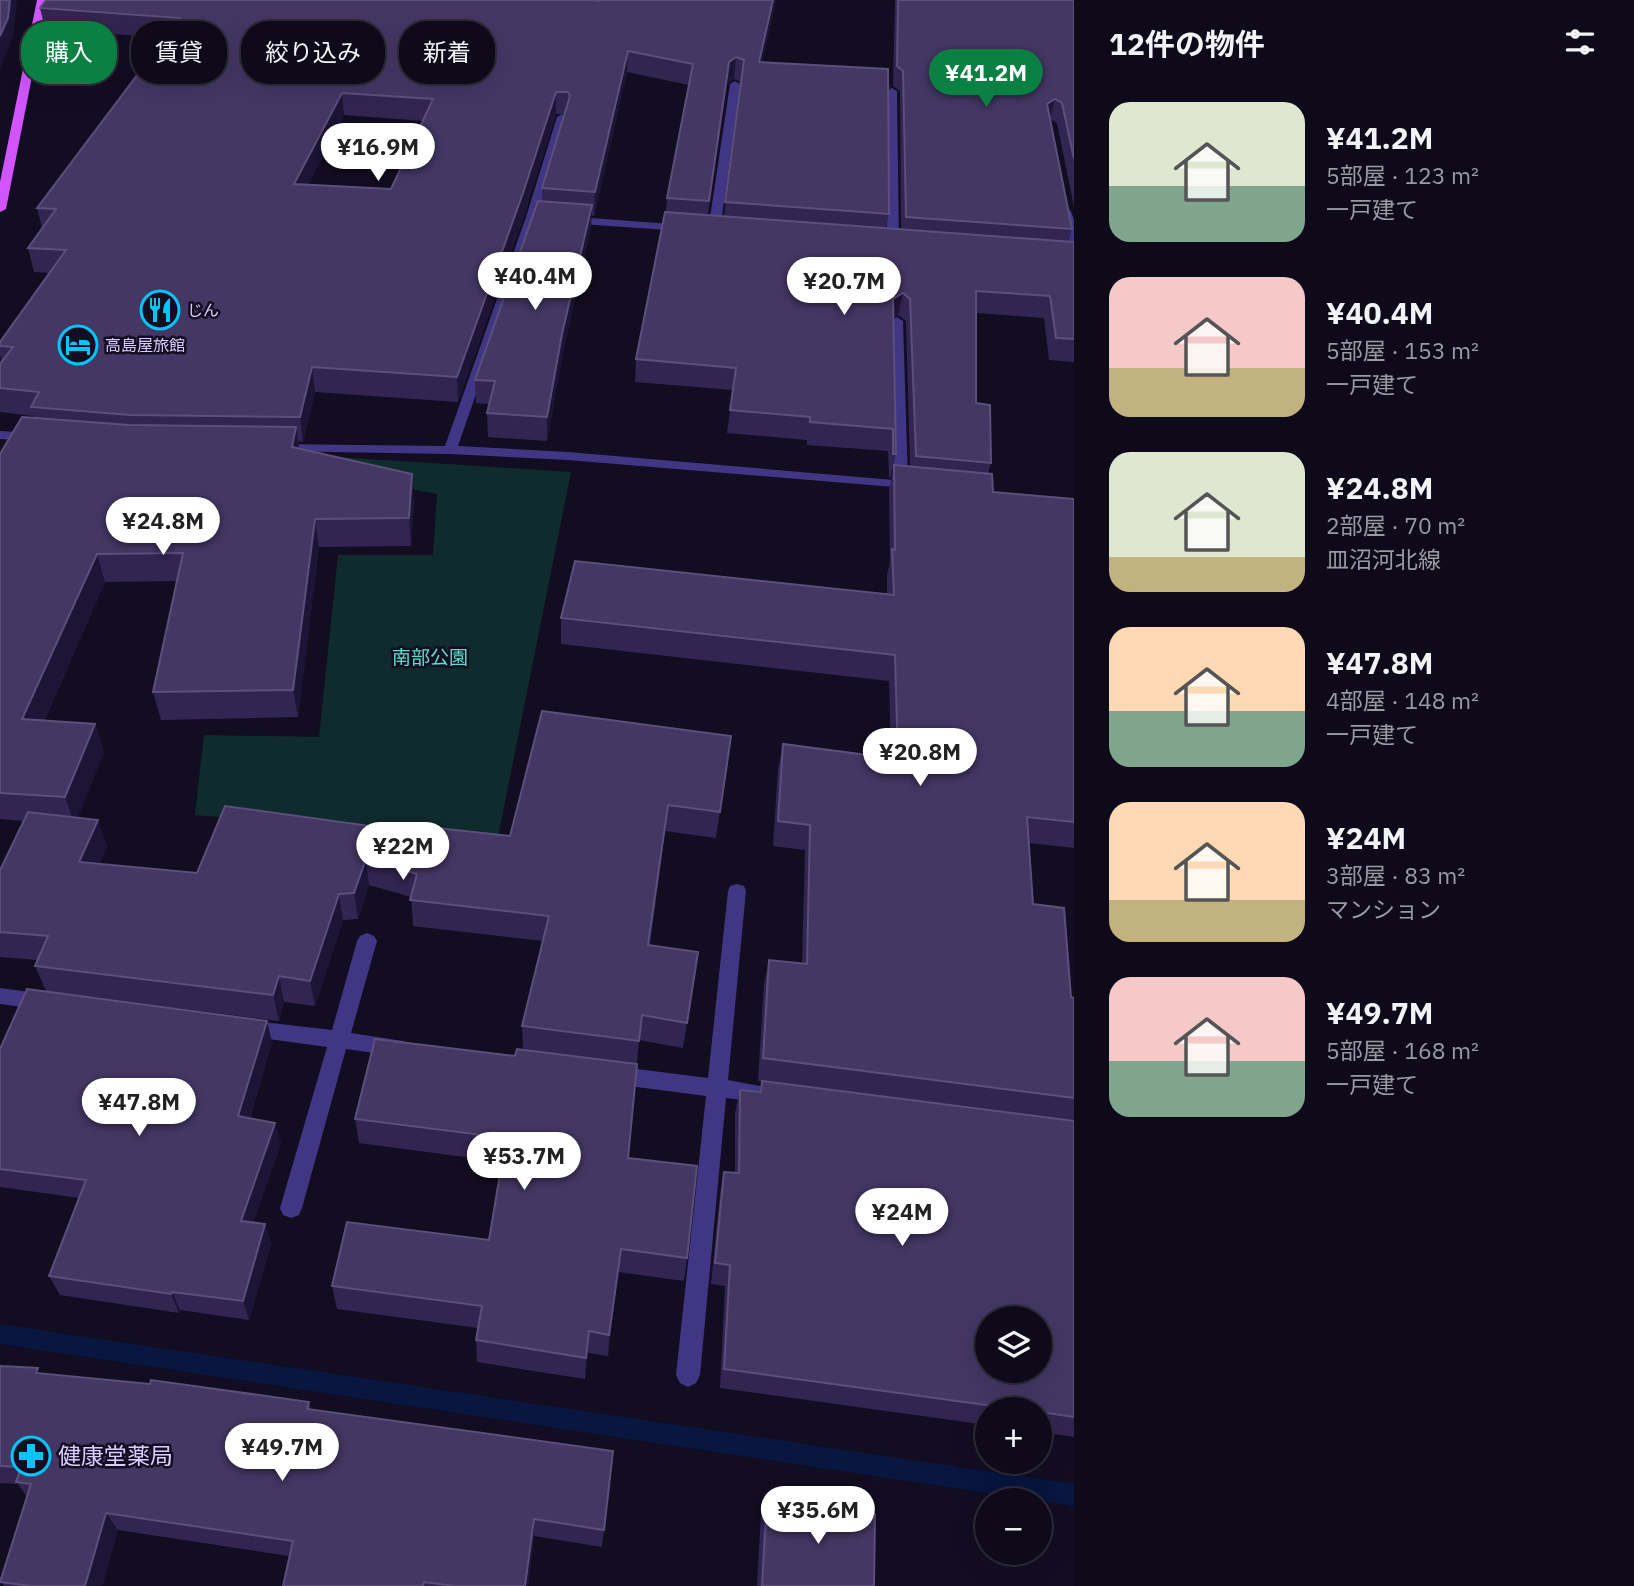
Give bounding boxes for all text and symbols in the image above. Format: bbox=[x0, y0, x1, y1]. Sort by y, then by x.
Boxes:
chip: 購入 bbox=[21, 21, 117, 84]
chip: 賃貸 bbox=[131, 21, 227, 84]
chip: 絞り込み bbox=[241, 21, 385, 84]
chip: 新着 bbox=[399, 21, 495, 84]
icon: filters bbox=[1561, 23, 1599, 61]
text: 12件の物件 bbox=[1109, 24, 1265, 63]
pin: ¥41.2M bbox=[929, 50, 1043, 109]
text: ¥41.2M bbox=[945, 57, 1027, 87]
text: ¥41.2M bbox=[1326, 118, 1433, 157]
pin: ¥16.9M bbox=[321, 124, 435, 183]
icon: home bbox=[1165, 130, 1249, 214]
text: ¥16.9M bbox=[337, 131, 419, 161]
text: 5部屋 · 123 m² bbox=[1326, 160, 1479, 190]
text: 一戸建て bbox=[1326, 194, 1418, 224]
pin: ¥40.4M bbox=[478, 252, 592, 312]
pin: ¥20.7M bbox=[787, 258, 901, 317]
text: ¥40.4M bbox=[494, 260, 576, 290]
text: ¥20.7M bbox=[803, 265, 885, 295]
restaurant icon: じん bbox=[139, 289, 181, 331]
text: ¥40.4M bbox=[1326, 293, 1433, 332]
place label: じん bbox=[187, 300, 219, 320]
icon: home bbox=[1165, 305, 1249, 389]
hotel icon: 高島屋旅館 bbox=[57, 324, 99, 366]
place label: 高島屋旅館 bbox=[105, 335, 185, 355]
text: 5部屋 · 153 m² bbox=[1326, 335, 1479, 365]
text: 一戸建て bbox=[1326, 369, 1418, 399]
text: ¥24.8M bbox=[1326, 468, 1433, 507]
icon: home bbox=[1165, 480, 1249, 564]
pin: ¥24.8M bbox=[106, 498, 220, 557]
text: ¥24.8M bbox=[122, 505, 204, 535]
text: 2部屋 · 70 m² bbox=[1326, 510, 1465, 540]
text: 皿沼河北線 bbox=[1326, 544, 1441, 574]
text: ¥47.8M bbox=[1326, 643, 1433, 682]
park label: 南部公園 bbox=[392, 645, 468, 669]
icon: home bbox=[1165, 655, 1249, 739]
text: 4部屋 · 148 m² bbox=[1326, 685, 1479, 715]
text: 一戸建て bbox=[1326, 719, 1418, 749]
pin: ¥20.8M bbox=[863, 728, 977, 788]
text: ¥20.8M bbox=[879, 736, 961, 766]
text: ¥24M bbox=[1326, 818, 1406, 857]
pin: ¥22M bbox=[362, 822, 444, 882]
text: ¥22M bbox=[372, 830, 434, 860]
icon: home bbox=[1165, 830, 1249, 914]
text: 3部屋 · 83 m² bbox=[1326, 860, 1465, 890]
text: マンション bbox=[1326, 894, 1441, 924]
text: ¥49.7M bbox=[1326, 993, 1433, 1032]
icon: home bbox=[1165, 1005, 1249, 1089]
text: 5部屋 · 168 m² bbox=[1326, 1035, 1479, 1065]
text: 一戸建て bbox=[1326, 1069, 1418, 1099]
pin: ¥47.8M bbox=[82, 1078, 196, 1138]
text: ¥47.8M bbox=[98, 1086, 180, 1116]
pin: ¥53.7M bbox=[467, 1132, 581, 1192]
text: ¥53.7M bbox=[483, 1140, 565, 1170]
pin: ¥24M bbox=[861, 1188, 943, 1248]
text: ¥24M bbox=[871, 1196, 933, 1226]
map controls bbox=[975, 1306, 1052, 1565]
button: layers bbox=[975, 1306, 1052, 1383]
button: + bbox=[975, 1397, 1052, 1474]
pin: ¥49.7M bbox=[225, 1424, 339, 1483]
text: ¥49.7M bbox=[241, 1431, 323, 1461]
pharmacy icon: 健康堂薬局 bbox=[10, 1435, 52, 1477]
place label: 健康堂薬局 bbox=[58, 1440, 173, 1470]
pin: ¥35.6M bbox=[761, 1486, 875, 1546]
button: − bbox=[975, 1488, 1052, 1565]
text: ¥35.6M bbox=[777, 1494, 859, 1524]

